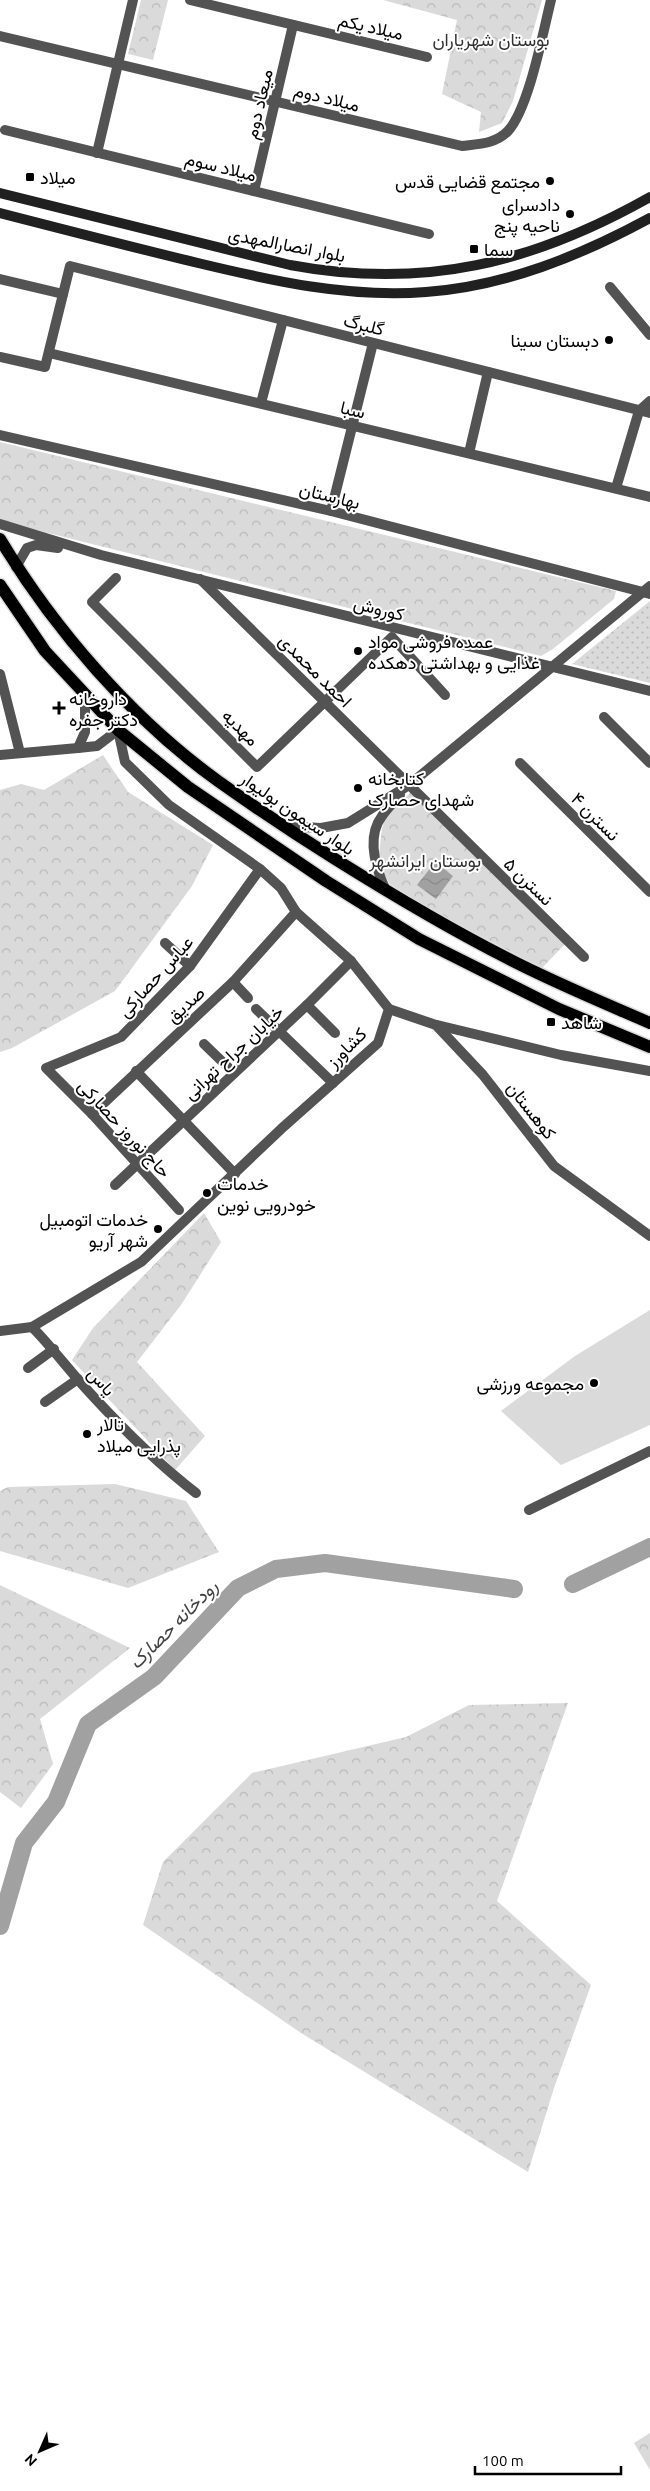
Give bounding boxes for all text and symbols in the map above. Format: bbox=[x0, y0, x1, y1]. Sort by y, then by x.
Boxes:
street label: میلاد یکم bbox=[336, 9, 405, 46]
park label: بوستان شهریاران bbox=[432, 29, 550, 51]
street label: میعاد دوم bbox=[240, 67, 279, 142]
street label: میلاد دوم bbox=[291, 79, 362, 118]
street label: میلاد سوم bbox=[183, 148, 259, 187]
place label: میلاد bbox=[40, 167, 76, 188]
marker: میلاد bbox=[24, 171, 36, 183]
place label: مجتمع قضایی قدس bbox=[395, 171, 540, 194]
marker: مجتمع قضایی قدس bbox=[544, 175, 556, 187]
place label: دادسرای ناحیه پنج bbox=[494, 194, 560, 238]
marker: دادسرای ناحیه پنج bbox=[564, 208, 576, 220]
street label: بلوار انصارالمهدی bbox=[226, 223, 347, 267]
place label: سما bbox=[484, 239, 513, 259]
marker: سما bbox=[468, 243, 480, 255]
street label: گلبرگ bbox=[341, 309, 386, 341]
place label: دبستان سینا bbox=[510, 330, 599, 351]
marker: دبستان سینا bbox=[603, 334, 615, 346]
street label: سبا bbox=[338, 396, 368, 423]
street label: بهارستان bbox=[297, 478, 362, 514]
street label: کوروش bbox=[351, 592, 406, 626]
street label: احمد محمدی bbox=[274, 629, 357, 712]
place label: عمده فروشی مواد غذایی و بهداشتی دهکده bbox=[368, 631, 540, 674]
marker: عمده فروشی مواد غذایی و بهداشتی دهکده bbox=[352, 645, 364, 657]
place label: داروخانه دکتر جفره bbox=[69, 688, 138, 731]
marker: داروخانه دکتر جفره bbox=[53, 702, 65, 714]
street label: مهدیه bbox=[217, 705, 263, 751]
street label: بلوار سیمون بولیوار bbox=[235, 767, 359, 860]
place label: کتابخانه شهدای حصارک bbox=[368, 768, 474, 811]
marker: کتابخانه شهدای حصارک bbox=[352, 782, 364, 794]
street label: نسترن ۴ bbox=[566, 788, 624, 846]
park label: بوستان ایرانشهر bbox=[368, 850, 481, 872]
street label: نسترن ۵ bbox=[499, 853, 558, 911]
street label: عباس حصارکی bbox=[113, 931, 198, 1022]
street label: صدیق bbox=[162, 982, 209, 1028]
street label: خیابان جراح تهرانی bbox=[179, 1001, 289, 1105]
place label: شاهد bbox=[561, 1012, 602, 1032]
marker: شاهد bbox=[545, 1016, 557, 1028]
street label: کشاورز bbox=[321, 1023, 371, 1073]
street label: حاج نوروز حصارکی bbox=[72, 1075, 176, 1183]
street label: کوهستان bbox=[502, 1077, 561, 1144]
place label: خدمات خودرویی نوین bbox=[217, 1173, 316, 1216]
marker: خدمات خودرویی نوین bbox=[201, 1187, 213, 1199]
place label: خدمات اتومبیل شهر آریو bbox=[39, 1209, 148, 1252]
marker: خدمات اتومبیل شهر آریو bbox=[152, 1223, 164, 1235]
street label: یاس bbox=[83, 1363, 120, 1401]
place label: مجموعه ورزشی bbox=[476, 1373, 584, 1395]
marker: مجموعه ورزشی bbox=[588, 1377, 600, 1389]
place label: تالار پذرایی میلاد bbox=[96, 1414, 181, 1458]
marker: تالار پذرایی میلاد bbox=[81, 1428, 93, 1440]
water label: رودخانه حصارک bbox=[124, 1575, 223, 1674]
north arrow bbox=[15, 2426, 65, 2476]
scale bar bbox=[475, 2444, 621, 2476]
text: N bbox=[21, 2451, 40, 2470]
text: 100 m bbox=[482, 2452, 524, 2469]

